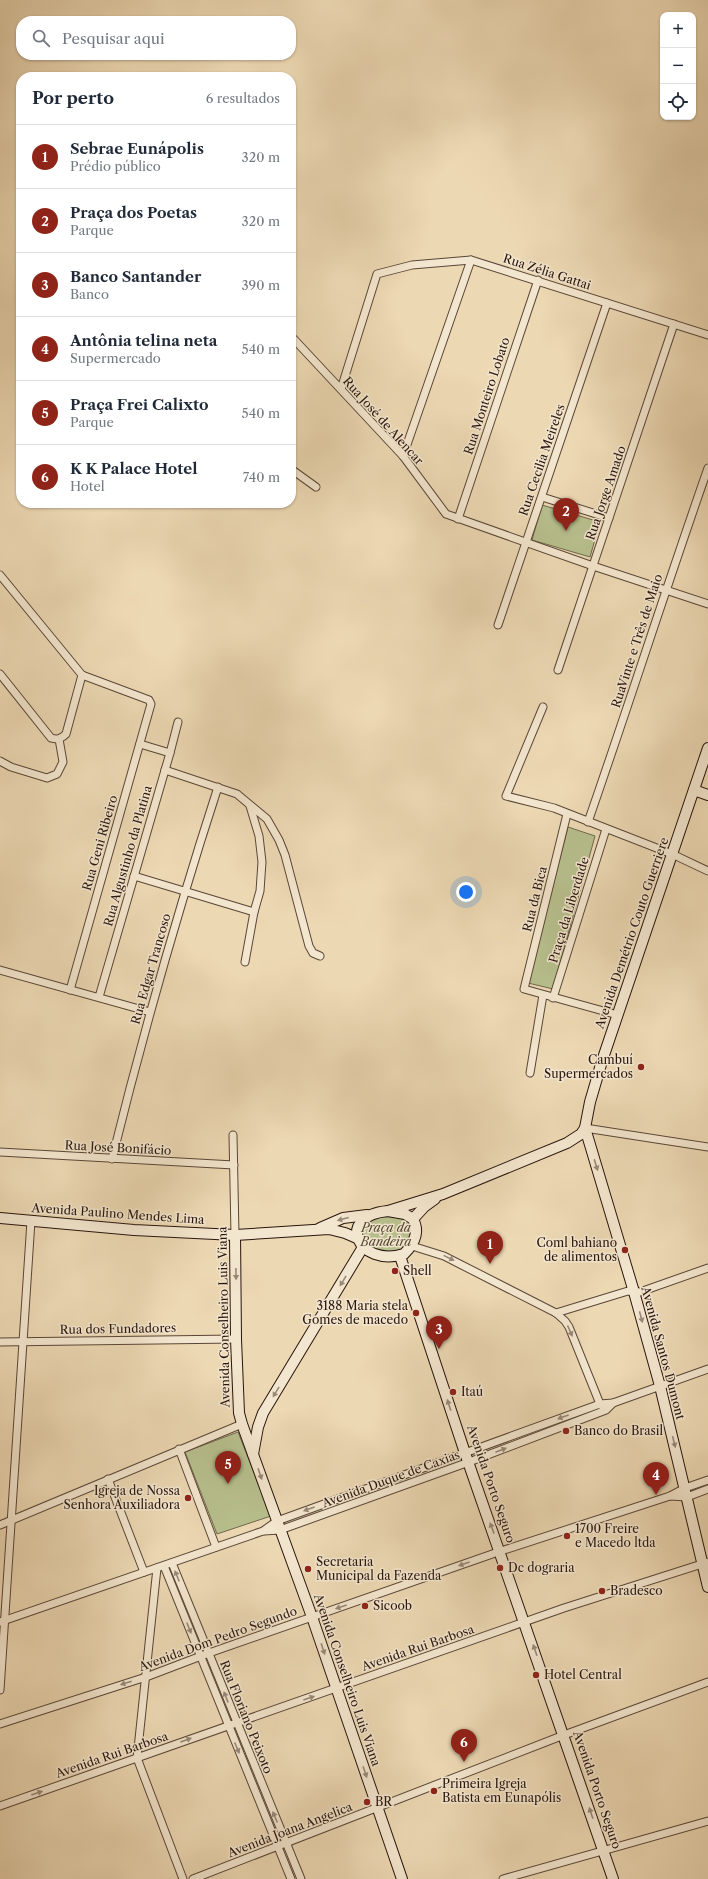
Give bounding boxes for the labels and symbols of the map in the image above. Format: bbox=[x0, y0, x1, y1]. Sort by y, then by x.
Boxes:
street label: Rua Zélia Gattai bbox=[501, 250, 593, 293]
street label: Rua Monteiro Lobato bbox=[460, 335, 513, 457]
street label: Rua José de Alencar bbox=[340, 374, 427, 468]
street label: Rua Cecilia Meireles bbox=[515, 402, 568, 518]
street label: Rua Jorge Amado bbox=[582, 444, 629, 542]
pin: 2 bbox=[553, 498, 579, 531]
street label: RuaVinte e Três de Maio bbox=[608, 572, 665, 710]
street label: Rua Algustinho da Platina bbox=[100, 783, 155, 928]
street label: Rua Geni Ribeiro bbox=[79, 793, 120, 892]
street label: Avenida Demétrio Couto Guerriere bbox=[591, 835, 671, 1031]
street label: Praça da Liberdade bbox=[545, 855, 592, 965]
street label: Rua da Bica bbox=[519, 864, 550, 933]
your location bbox=[456, 882, 476, 902]
street label: Rua Edgar Trancoso bbox=[127, 912, 174, 1026]
place label: Cambuí Supermercados bbox=[544, 1052, 633, 1081]
marker: Cambuí Supermercados bbox=[636, 1062, 646, 1072]
street label: Rua José Bonifácio bbox=[64, 1137, 172, 1158]
one-way arrow bbox=[593, 1159, 599, 1171]
street label: Avenida Paulino Mendes Lima bbox=[30, 1200, 206, 1227]
one-way arrow bbox=[337, 1216, 349, 1222]
park label: Praça da Bandeira bbox=[360, 1220, 411, 1249]
street label: Avenida Conselheiro Luis Viana bbox=[214, 1226, 233, 1409]
pin: 1 bbox=[477, 1231, 503, 1264]
place label: Coml bahiano de alimentos bbox=[537, 1235, 617, 1264]
marker: Coml bahiano de alimentos bbox=[620, 1245, 630, 1255]
one-way arrow bbox=[443, 1255, 455, 1261]
place label: Shell bbox=[403, 1263, 432, 1278]
marker: Shell bbox=[390, 1266, 400, 1276]
one-way arrow bbox=[232, 1268, 239, 1280]
one-way arrow bbox=[339, 1276, 347, 1286]
street label: Avenida Santos Dumont bbox=[638, 1284, 689, 1422]
place label: 3188 Maria stela Gomes de macedo bbox=[302, 1298, 409, 1327]
marker: 3188 Maria stela Gomes de macedo bbox=[411, 1308, 421, 1318]
one-way arrow bbox=[638, 1311, 644, 1323]
pin: 3 bbox=[426, 1316, 452, 1349]
street label: Rua dos Fundadores bbox=[60, 1320, 176, 1337]
one-way arrow bbox=[568, 1326, 574, 1338]
place label: Itaú bbox=[461, 1384, 484, 1399]
one-way arrow bbox=[272, 1386, 279, 1398]
marker: Itaú bbox=[448, 1387, 458, 1397]
one-way arrow bbox=[446, 1399, 452, 1411]
one-way arrow bbox=[557, 1415, 569, 1421]
street label: Avenida Porto Seguro bbox=[464, 1422, 519, 1545]
place label: Banco do Brasil bbox=[574, 1423, 663, 1438]
marker: Banco do Brasil bbox=[561, 1426, 571, 1436]
one-way arrow bbox=[671, 1436, 677, 1449]
street label: Avenida Duque de Caxias bbox=[319, 1447, 462, 1511]
one-way arrow bbox=[496, 1447, 508, 1453]
pin: 5 bbox=[215, 1451, 241, 1484]
pin: 4 bbox=[643, 1462, 669, 1495]
one-way arrow bbox=[257, 1468, 263, 1480]
place label: Igreja de Nossa Senhora Auxiliadora bbox=[64, 1483, 181, 1512]
marker: Igreja de Nossa Senhora Auxiliadora bbox=[183, 1493, 193, 1503]
one-way arrow bbox=[303, 1507, 315, 1513]
one-way arrow bbox=[489, 1521, 495, 1533]
place label: 1700 Freire e Macedo ltda bbox=[575, 1521, 656, 1550]
marker: 1700 Freire e Macedo ltda bbox=[562, 1531, 572, 1541]
place label: Secretaria Municipal da Fazenda bbox=[316, 1554, 442, 1583]
place label: Dc dograria bbox=[508, 1560, 575, 1575]
one-way arrow bbox=[457, 1561, 469, 1567]
marker: Dc dograria bbox=[495, 1563, 505, 1573]
marker: Secretaria Municipal da Fazenda bbox=[303, 1564, 313, 1574]
one-way arrow bbox=[174, 1570, 180, 1582]
place label: Bradesco bbox=[610, 1583, 663, 1598]
marker: Bradesco bbox=[597, 1586, 607, 1596]
street label: Avenida Conselheiro Luis Viana bbox=[311, 1591, 384, 1769]
place label: Sicoob bbox=[373, 1598, 412, 1613]
marker: Sicoob bbox=[360, 1601, 370, 1611]
street label: Avenida Dom Pedro Segundo bbox=[136, 1603, 299, 1675]
one-way arrow bbox=[335, 1604, 347, 1610]
street label: Avenida Rui Barbosa bbox=[359, 1621, 477, 1674]
one-way arrow bbox=[186, 1622, 192, 1633]
one-way arrow bbox=[320, 1643, 326, 1655]
one-way arrow bbox=[532, 1644, 538, 1656]
street label: Rua Floriano Peixoto bbox=[217, 1658, 276, 1776]
place label: Hotel Central bbox=[544, 1667, 622, 1682]
marker: Hotel Central bbox=[531, 1670, 541, 1680]
one-way arrow bbox=[120, 1680, 132, 1686]
one-way arrow bbox=[222, 1690, 228, 1702]
one-way arrow bbox=[303, 1694, 315, 1700]
street label: Avenida Rui Barbosa bbox=[53, 1728, 171, 1781]
street label: Avenida Porto Seguro bbox=[570, 1728, 625, 1851]
pin: 6 bbox=[451, 1729, 477, 1762]
one-way arrow bbox=[180, 1737, 192, 1743]
one-way arrow bbox=[235, 1743, 241, 1755]
one-way arrow bbox=[362, 1766, 368, 1778]
place label: Primeira Igreja Batista em Eunapólis bbox=[442, 1776, 561, 1805]
marker: Primeira Igreja Batista em Eunapólis bbox=[429, 1786, 439, 1796]
one-way arrow bbox=[31, 1790, 43, 1796]
place label: BR bbox=[375, 1794, 393, 1809]
marker: BR bbox=[362, 1797, 372, 1807]
street label: Avenida Joana Angelica bbox=[224, 1799, 355, 1861]
one-way arrow bbox=[587, 1807, 593, 1819]
one-way arrow bbox=[272, 1811, 279, 1823]

